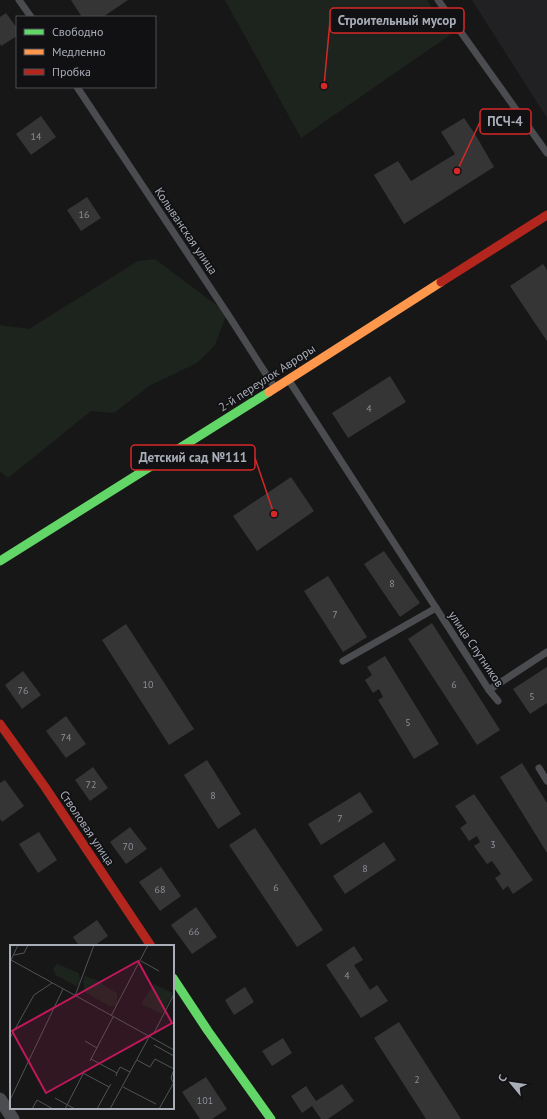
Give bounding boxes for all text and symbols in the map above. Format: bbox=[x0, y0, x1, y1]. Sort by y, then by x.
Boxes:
callout: Строительный мусор bbox=[330, 8, 464, 33]
text: Строительный мусор bbox=[338, 12, 456, 29]
legend bbox=[16, 16, 156, 88]
text: Свободно bbox=[52, 24, 103, 39]
text: Медленно bbox=[52, 44, 106, 59]
text: Пробка bbox=[52, 64, 91, 79]
callout: ПСЧ-4 bbox=[480, 109, 531, 134]
text: ПСЧ-4 bbox=[487, 113, 523, 130]
house number: 14 bbox=[31, 130, 42, 143]
street label: Колыванская улица bbox=[152, 184, 221, 277]
house number: 16 bbox=[79, 208, 89, 221]
street label: 2-й переулок Авроры bbox=[216, 341, 318, 414]
house number: 4 bbox=[366, 402, 372, 415]
callout: Детский сад №111 bbox=[131, 445, 255, 470]
text: Детский сад №111 bbox=[139, 449, 247, 466]
house number: 8 bbox=[389, 577, 395, 590]
house number: 7 bbox=[332, 608, 338, 621]
street label: улица Спутников bbox=[445, 608, 507, 690]
house number: 10 bbox=[143, 678, 154, 691]
house number: 6 bbox=[451, 678, 457, 691]
house number: 76 bbox=[18, 684, 28, 697]
house number: 5 bbox=[529, 690, 535, 703]
house number: 5 bbox=[405, 716, 411, 729]
house number: 74 bbox=[61, 731, 72, 744]
house number: 72 bbox=[86, 778, 96, 791]
street label: Стволовая улица bbox=[57, 787, 118, 868]
house number: 8 bbox=[210, 789, 216, 802]
house number: 7 bbox=[337, 812, 343, 825]
house number: 3 bbox=[490, 838, 496, 851]
house number: 70 bbox=[123, 840, 134, 853]
house number: 8 bbox=[362, 862, 368, 875]
house number: 6 bbox=[273, 881, 279, 894]
house number: 68 bbox=[155, 883, 165, 896]
house number: 66 bbox=[189, 925, 199, 938]
inset map bbox=[10, 945, 174, 1109]
house number: 4 bbox=[344, 969, 350, 982]
north arrow bbox=[491, 1063, 531, 1103]
text: С bbox=[495, 1072, 510, 1084]
house number: 2 bbox=[414, 1073, 420, 1086]
house number: 101 bbox=[197, 1094, 213, 1107]

